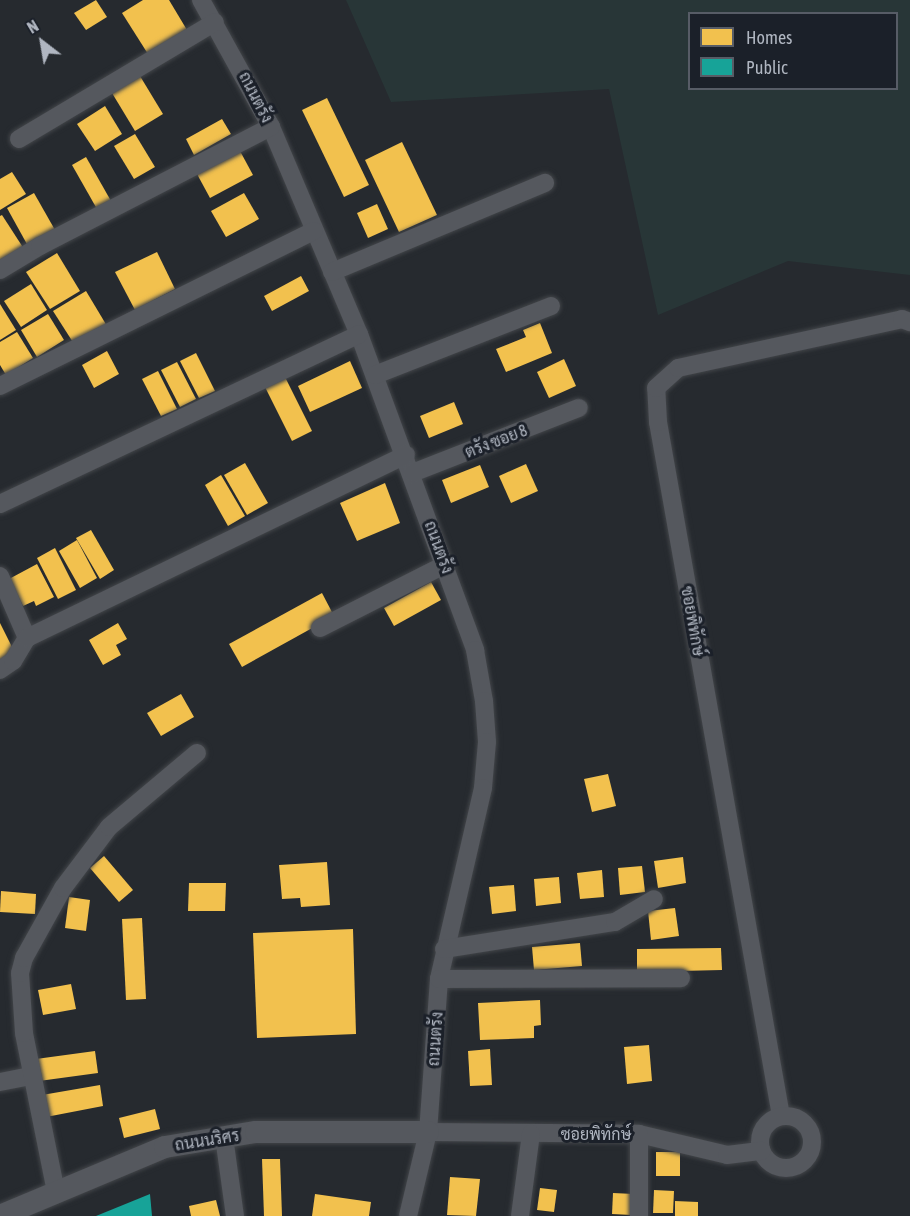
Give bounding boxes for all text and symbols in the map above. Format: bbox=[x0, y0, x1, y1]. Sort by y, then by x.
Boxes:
north arrow bbox=[12, 12, 72, 72]
legend bbox=[688, 12, 898, 90]
text: N bbox=[24, 16, 41, 37]
text: Homes bbox=[746, 27, 792, 48]
text: Public bbox=[746, 57, 788, 78]
street label: ถนนตรัง bbox=[235, 68, 277, 126]
street label: ตรัง ซอย 8 bbox=[462, 420, 530, 462]
street label: ถนนตรัง bbox=[421, 518, 457, 576]
street label: ซอยพิทักษ์ bbox=[677, 585, 709, 657]
street label: ถนนตรัง bbox=[424, 1011, 446, 1067]
street label: ซอยพิทักษ์ bbox=[561, 1124, 631, 1144]
street label: ถนนนริศร bbox=[173, 1125, 241, 1155]

